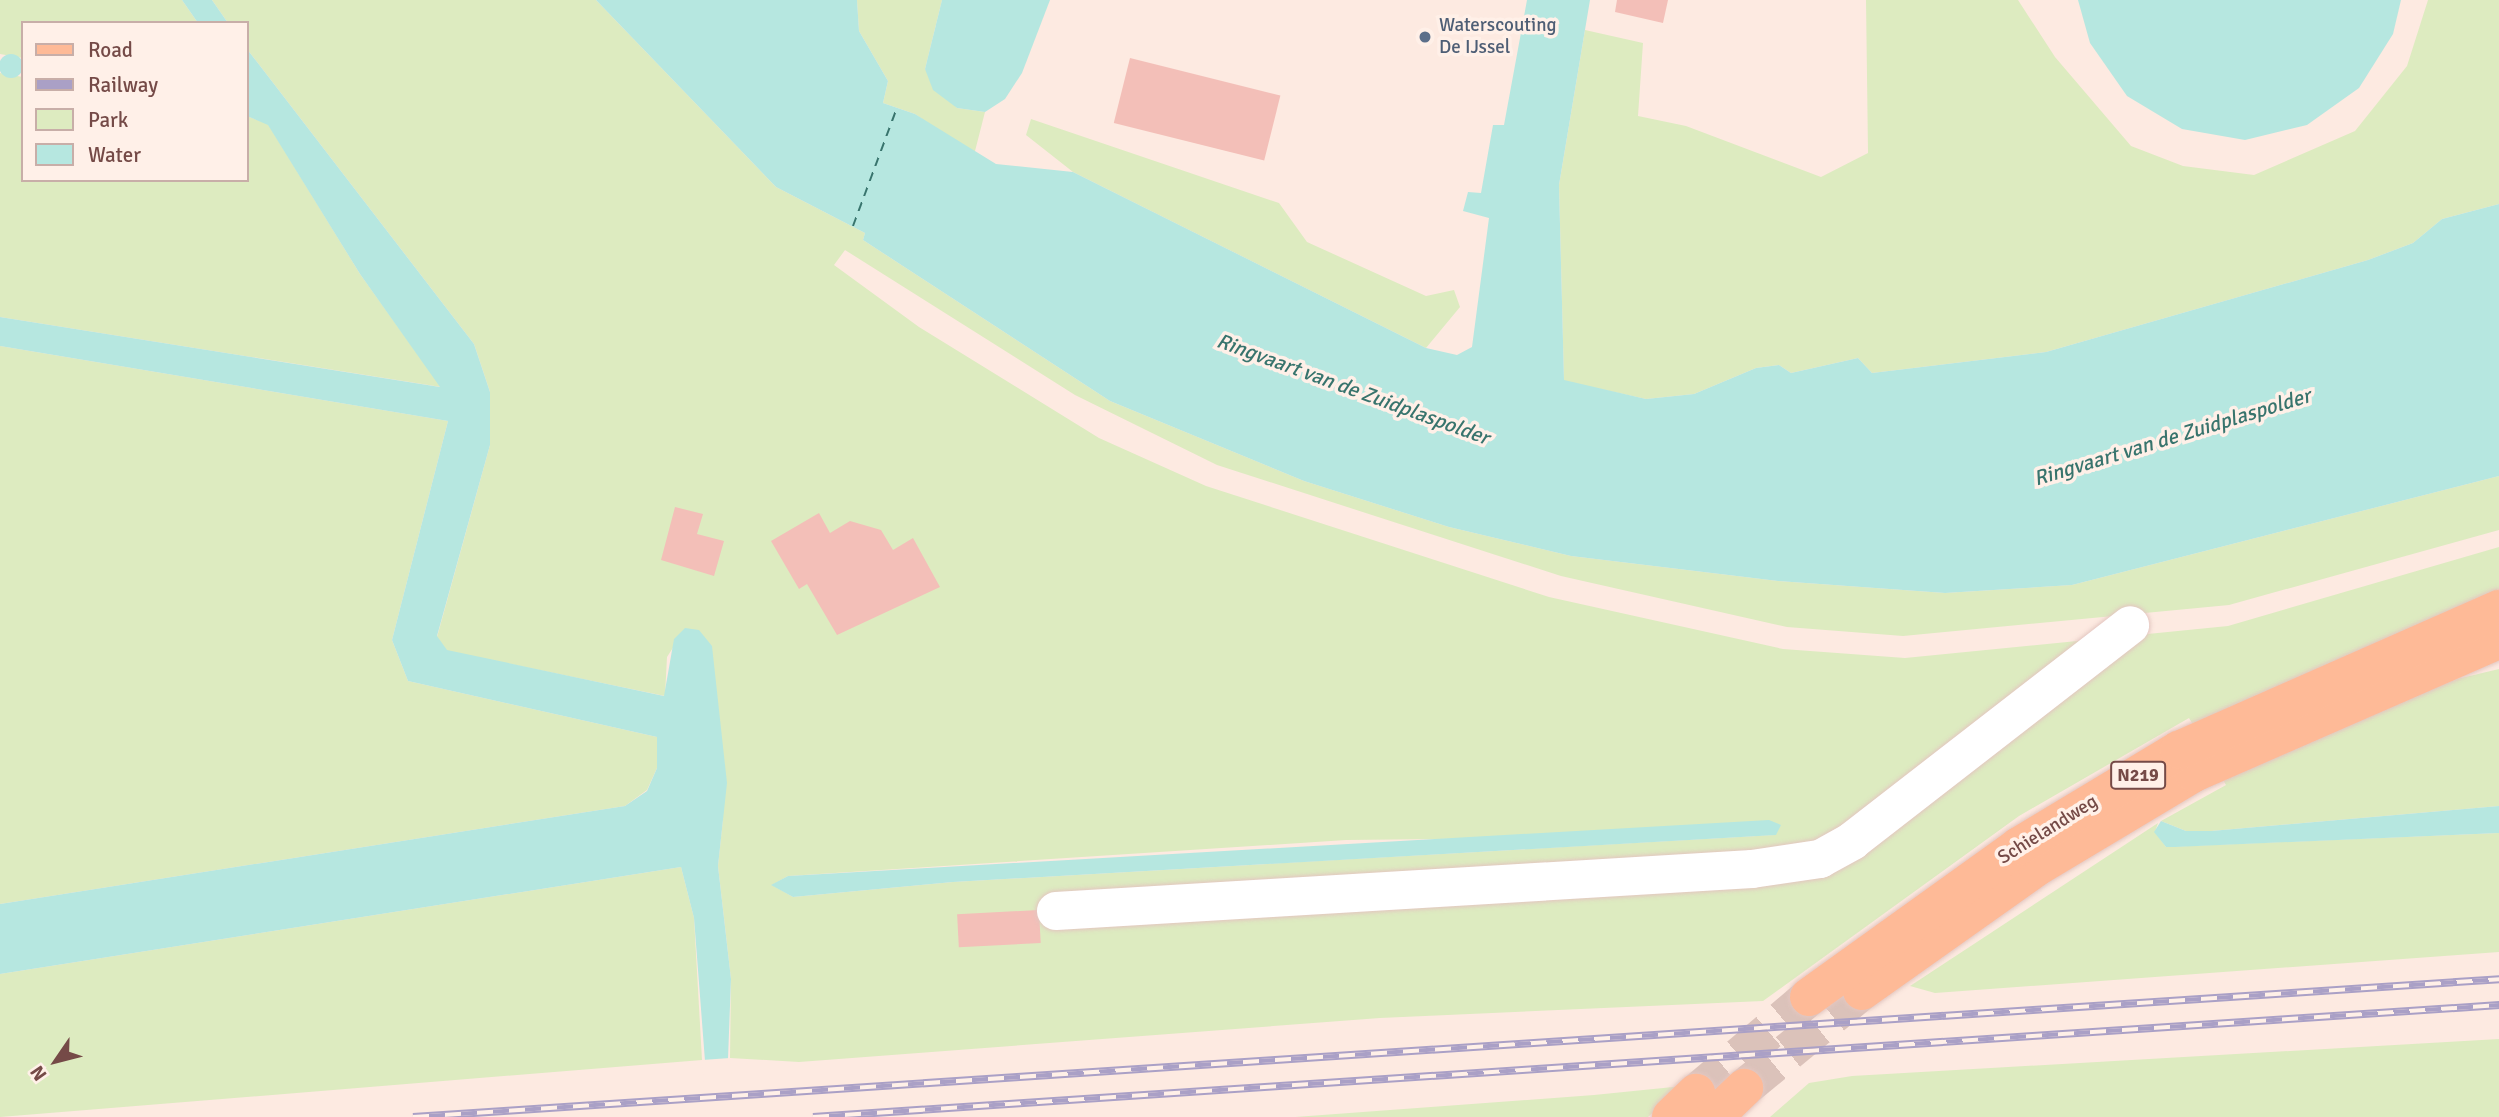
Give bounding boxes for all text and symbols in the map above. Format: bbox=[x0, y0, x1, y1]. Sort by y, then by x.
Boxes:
place label: Waterscouting De IJssel bbox=[1439, 15, 1557, 59]
legend bbox=[21, 21, 248, 182]
marker: Waterscouting De IJssel bbox=[1417, 29, 1433, 45]
text: Road bbox=[88, 37, 133, 63]
text: Railway bbox=[88, 72, 158, 98]
text: Park bbox=[88, 107, 128, 133]
text: Water bbox=[88, 142, 141, 168]
water label: Ringvaart van de Zuidplaspolder bbox=[1213, 328, 1493, 450]
water label: Ringvaart van de Zuidplaspolder bbox=[2030, 383, 2314, 491]
road number: N219 bbox=[2110, 760, 2166, 790]
street label: Schielandweg bbox=[1994, 790, 2102, 870]
north arrow bbox=[21, 1026, 91, 1096]
text: N bbox=[25, 1061, 52, 1085]

